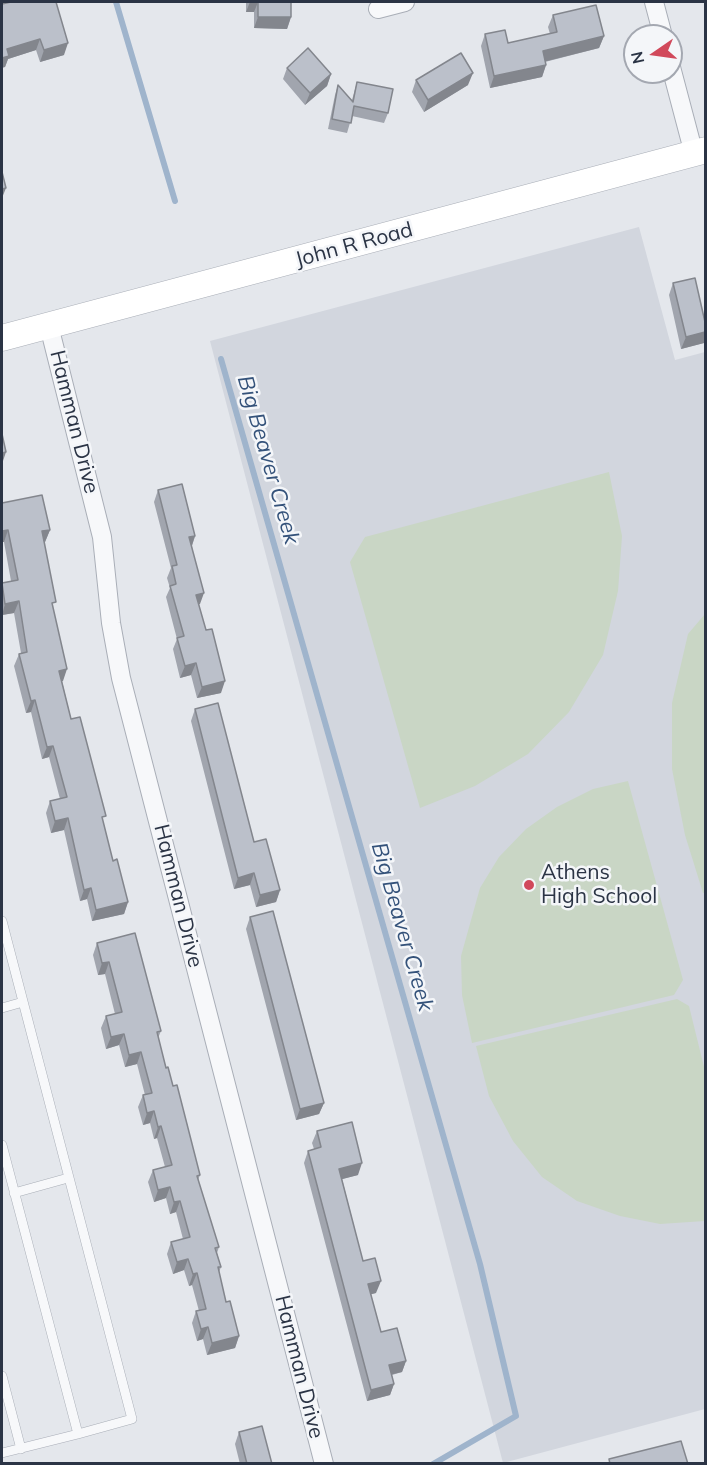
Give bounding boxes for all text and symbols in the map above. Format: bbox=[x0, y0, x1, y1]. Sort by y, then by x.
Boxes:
north arrow bbox=[623, 24, 683, 84]
text: N bbox=[626, 49, 649, 66]
street label: John R Road bbox=[293, 217, 415, 273]
street label: Hamman Drive bbox=[44, 348, 104, 496]
water label: Big Beaver Creek bbox=[231, 372, 305, 548]
street label: Hamman Drive bbox=[148, 822, 208, 970]
water label: Big Beaver Creek bbox=[365, 839, 439, 1015]
place label: Athens High School bbox=[541, 860, 657, 910]
marker: Athens High School bbox=[522, 878, 536, 892]
street label: Hamman Drive bbox=[269, 1293, 329, 1441]

